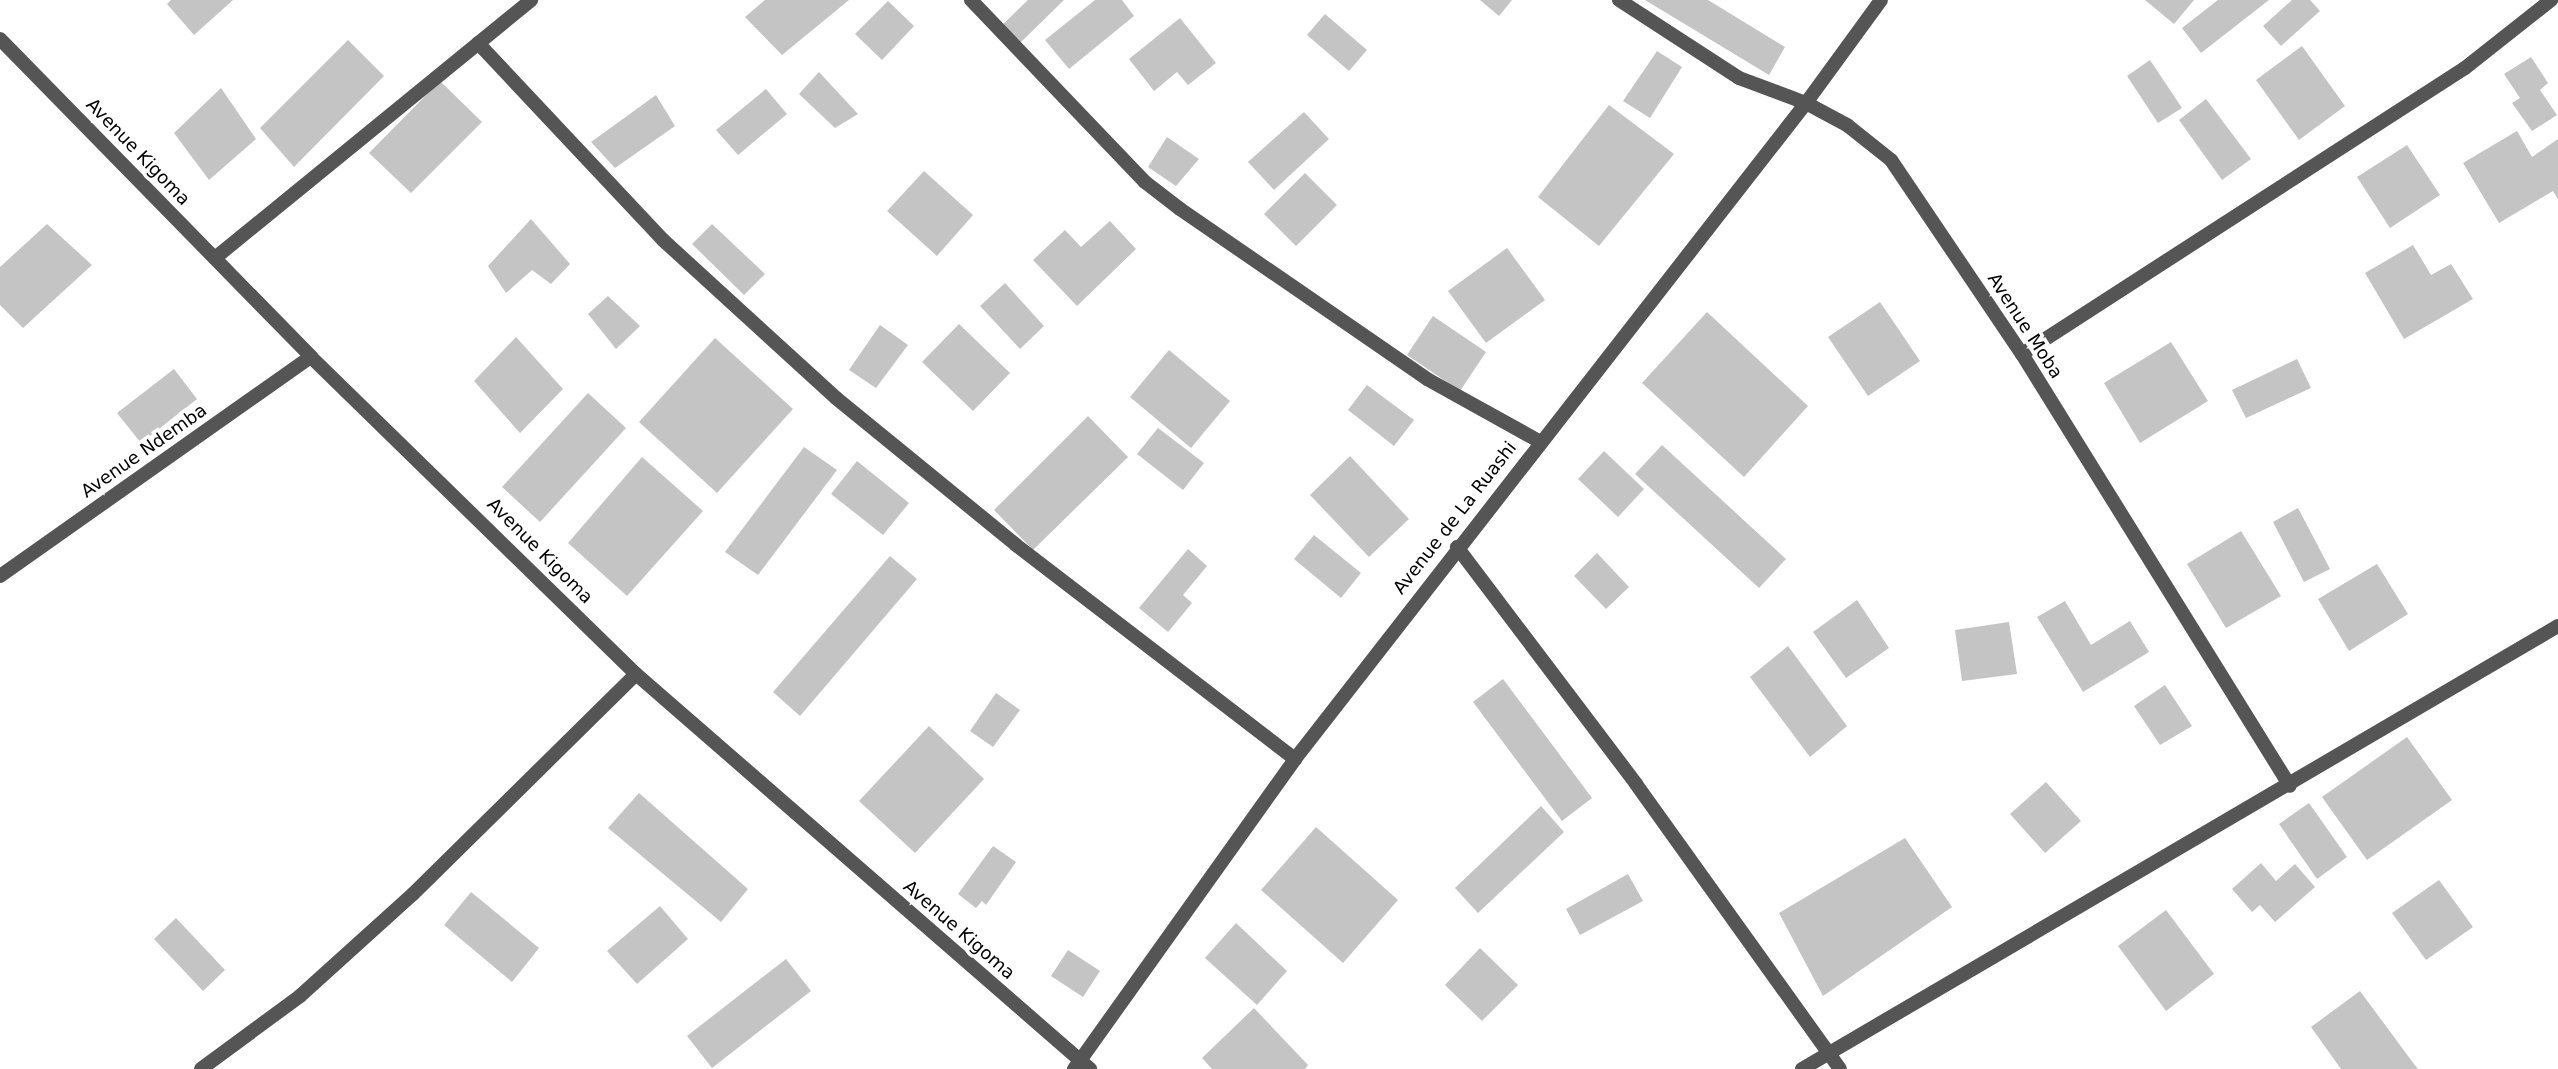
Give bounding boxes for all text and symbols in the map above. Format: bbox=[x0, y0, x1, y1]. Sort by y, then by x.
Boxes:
street label: Avenue Kigoma bbox=[81, 94, 195, 210]
street label: Avenue Moba bbox=[1983, 269, 2067, 383]
street label: Avenue Ndemba bbox=[77, 400, 211, 502]
street label: Avenue de La Ruashi bbox=[1389, 437, 1521, 599]
street label: Avenue Kigoma bbox=[483, 494, 597, 608]
street label: Avenue Kigoma bbox=[899, 876, 1019, 984]

